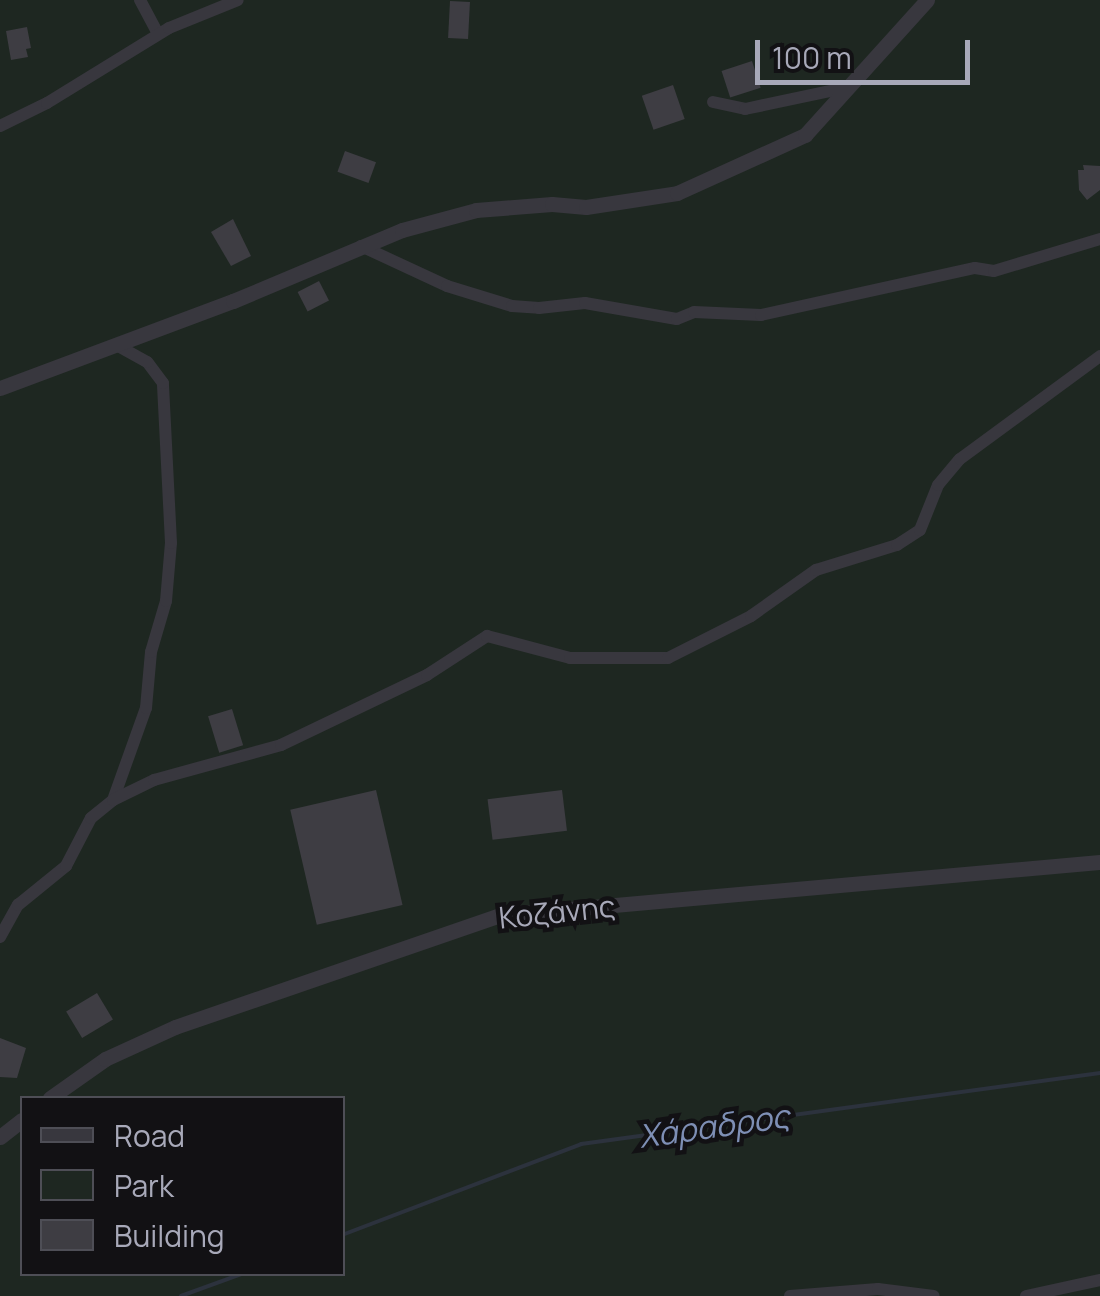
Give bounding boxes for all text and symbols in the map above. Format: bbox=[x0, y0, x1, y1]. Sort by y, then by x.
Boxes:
scale bar bbox=[760, 20, 975, 82]
text: 100 m bbox=[772, 37, 852, 78]
street label: Κοζάνης bbox=[497, 888, 617, 936]
legend bbox=[20, 1096, 345, 1276]
water label: Χάραδρος bbox=[636, 1096, 792, 1156]
text: Road bbox=[114, 1115, 185, 1156]
text: Park bbox=[114, 1165, 174, 1206]
text: Building bbox=[114, 1215, 225, 1256]

